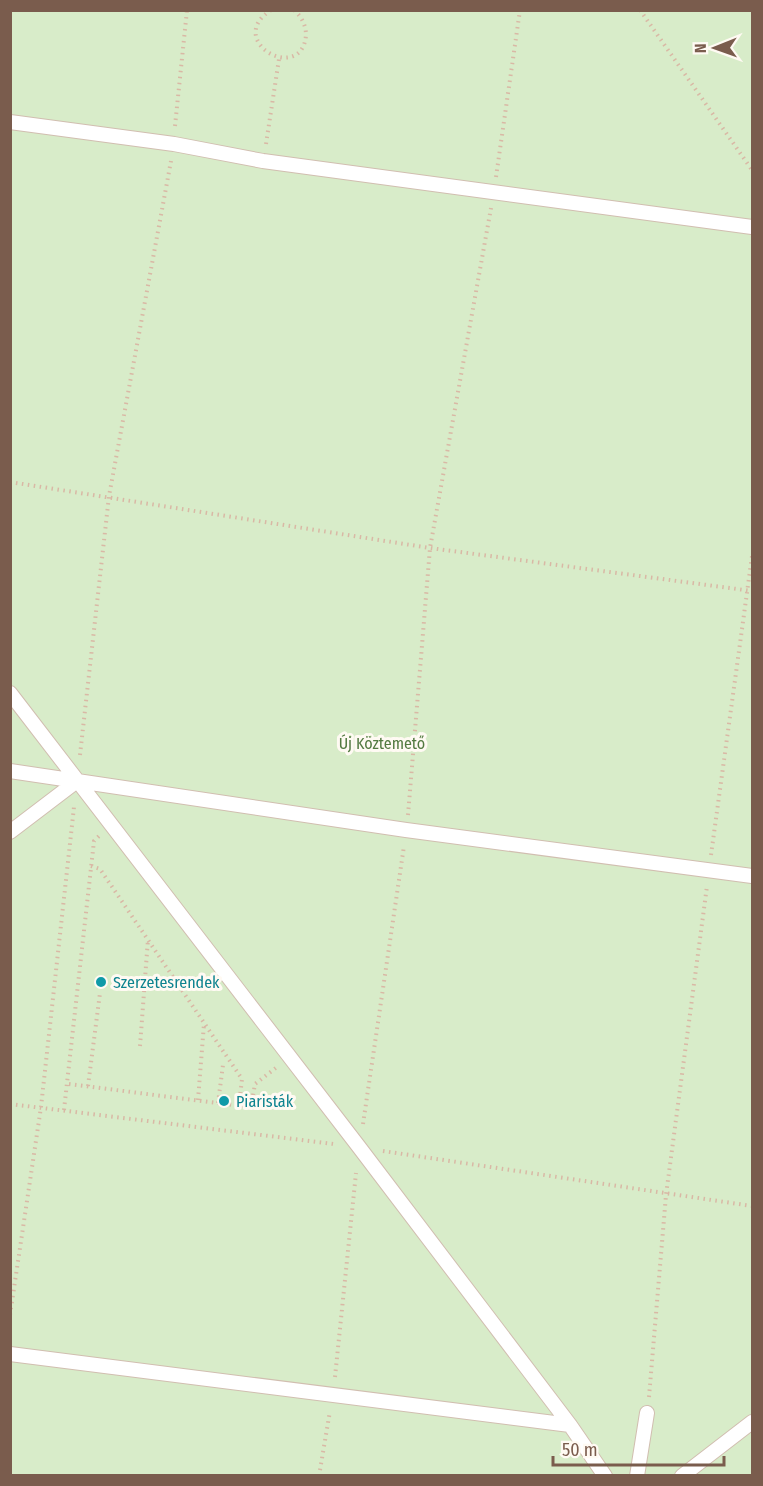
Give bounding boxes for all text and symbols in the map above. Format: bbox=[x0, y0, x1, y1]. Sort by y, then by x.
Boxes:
north arrow bbox=[685, 18, 745, 78]
text: N bbox=[691, 43, 710, 53]
park label: Új Köztemető bbox=[339, 734, 425, 753]
place label: Szerzetesrendek bbox=[113, 973, 220, 992]
marker: Szerzetesrendek bbox=[94, 975, 108, 989]
place label: Piaristák bbox=[236, 1092, 294, 1111]
marker: Piaristák bbox=[217, 1094, 231, 1108]
scale bar bbox=[553, 1429, 724, 1467]
text: 50 m bbox=[562, 1439, 598, 1461]

